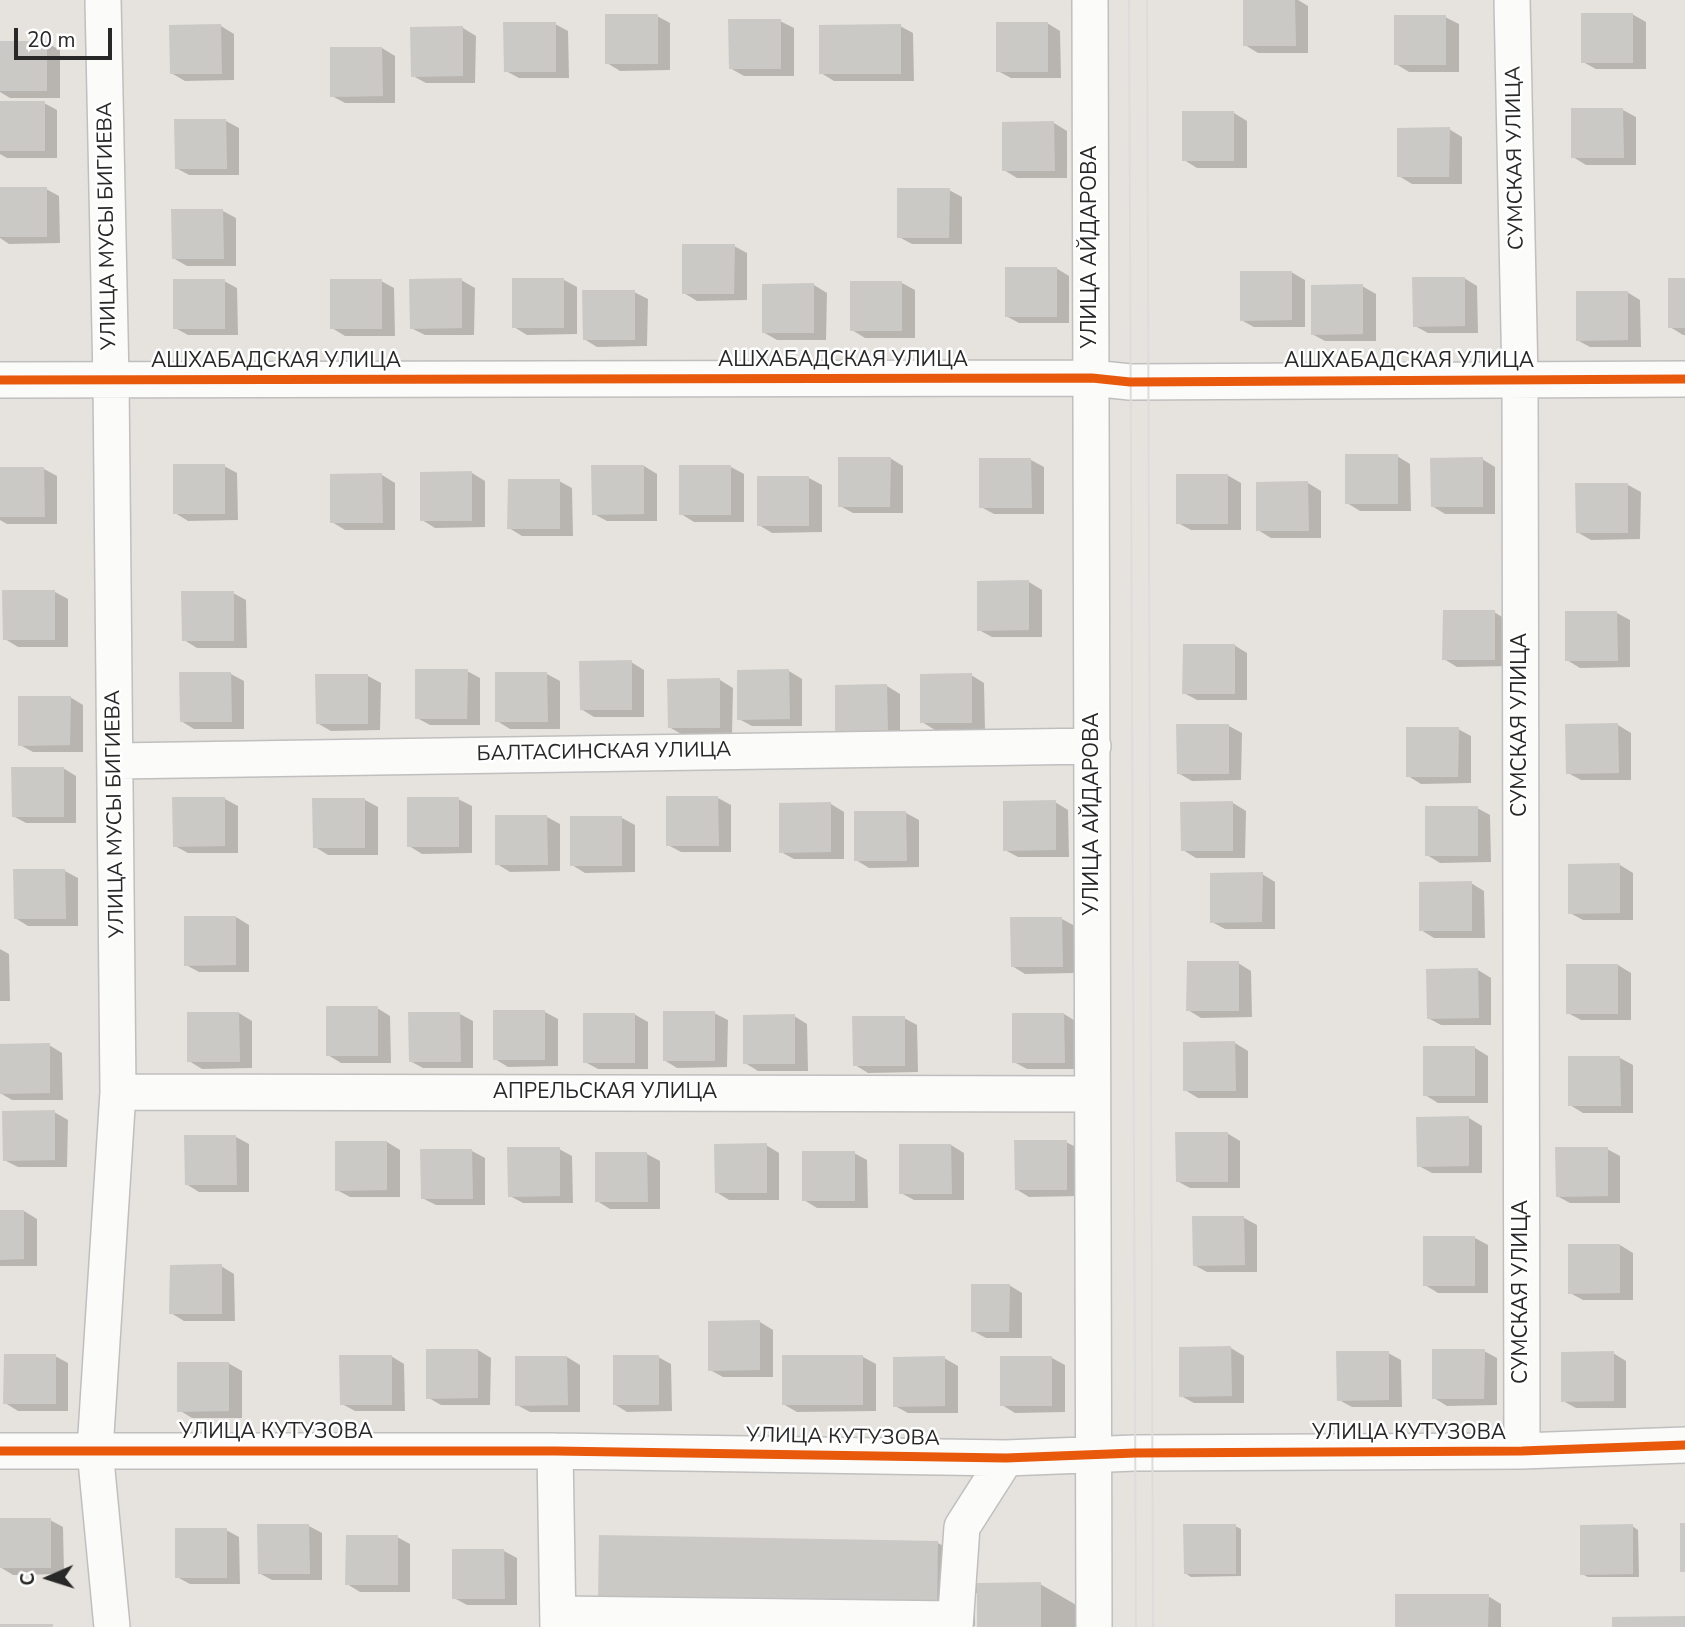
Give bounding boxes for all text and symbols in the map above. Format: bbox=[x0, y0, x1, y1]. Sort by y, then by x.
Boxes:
scale bar bbox=[18, 14, 116, 58]
text: 20 m bbox=[27, 26, 76, 54]
street label: СУМСКАЯ УЛИЦА bbox=[1502, 66, 1530, 250]
street label: УЛИЦА МУСЫ БИГИЕВА bbox=[93, 102, 123, 350]
street label: УЛИЦА АЙДАРОВА bbox=[1078, 146, 1104, 348]
street label: АШХАБАДСКАЯ УЛИЦА bbox=[718, 348, 968, 374]
street label: АШХАБАДСКАЯ УЛИЦА bbox=[151, 349, 401, 375]
street label: АШХАБАДСКАЯ УЛИЦА bbox=[1284, 349, 1534, 375]
street label: СУМСКАЯ УЛИЦА bbox=[1508, 633, 1534, 817]
street label: УЛИЦА МУСЫ БИГИЕВА bbox=[101, 690, 131, 938]
street label: УЛИЦА АЙДАРОВА bbox=[1080, 713, 1106, 915]
street label: БАЛТАСИНСКАЯ УЛИЦА bbox=[476, 738, 732, 768]
street label: АПРЕЛЬСКАЯ УЛИЦА bbox=[493, 1080, 717, 1106]
street label: СУМСКАЯ УЛИЦА bbox=[1509, 1200, 1535, 1384]
street label: УЛИЦА КУТУЗОВА bbox=[179, 1420, 373, 1446]
street label: УЛИЦА КУТУЗОВА bbox=[1312, 1421, 1506, 1447]
street label: УЛИЦА КУТУЗОВА bbox=[746, 1424, 940, 1452]
north arrow bbox=[14, 1543, 84, 1613]
text: С bbox=[15, 1572, 41, 1586]

